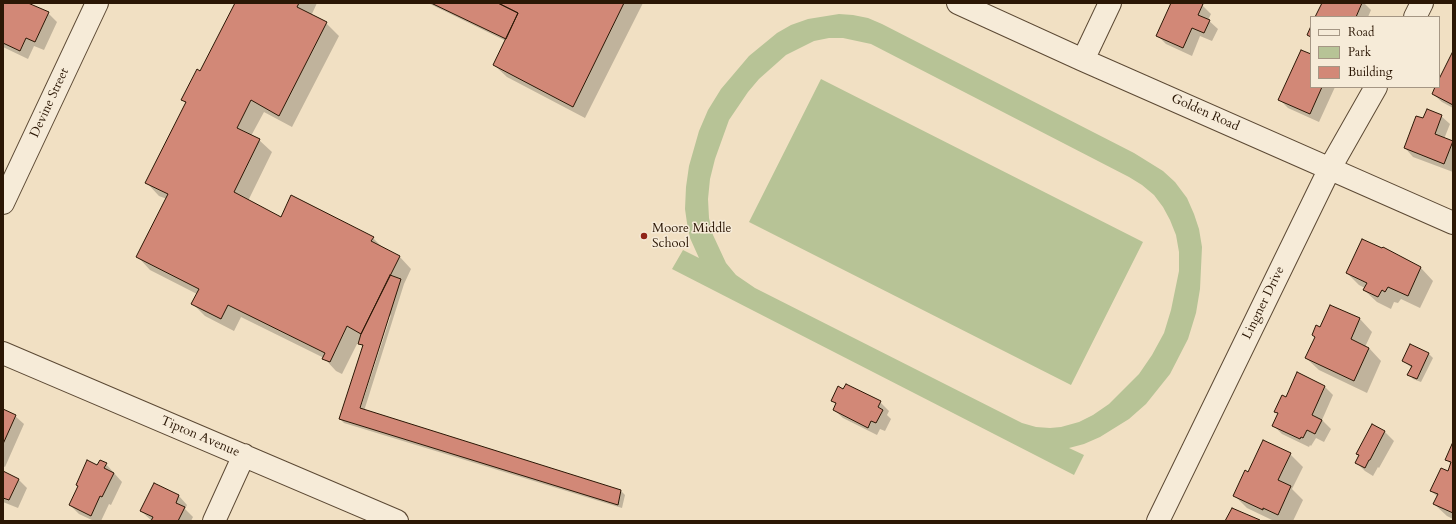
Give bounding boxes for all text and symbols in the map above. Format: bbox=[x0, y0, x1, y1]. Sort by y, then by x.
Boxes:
legend bbox=[1310, 16, 1440, 88]
text: Road bbox=[1348, 24, 1374, 40]
text: Park bbox=[1348, 44, 1371, 60]
text: Building bbox=[1348, 64, 1392, 80]
street label: Devine Street bbox=[27, 66, 73, 140]
street label: Golden Road bbox=[1169, 91, 1241, 135]
place label: Moore Middle School bbox=[652, 221, 731, 252]
marker: Moore Middle School bbox=[639, 231, 649, 241]
street label: Lingner Drive bbox=[1240, 264, 1288, 342]
street label: Tipton Avenue bbox=[158, 413, 242, 461]

